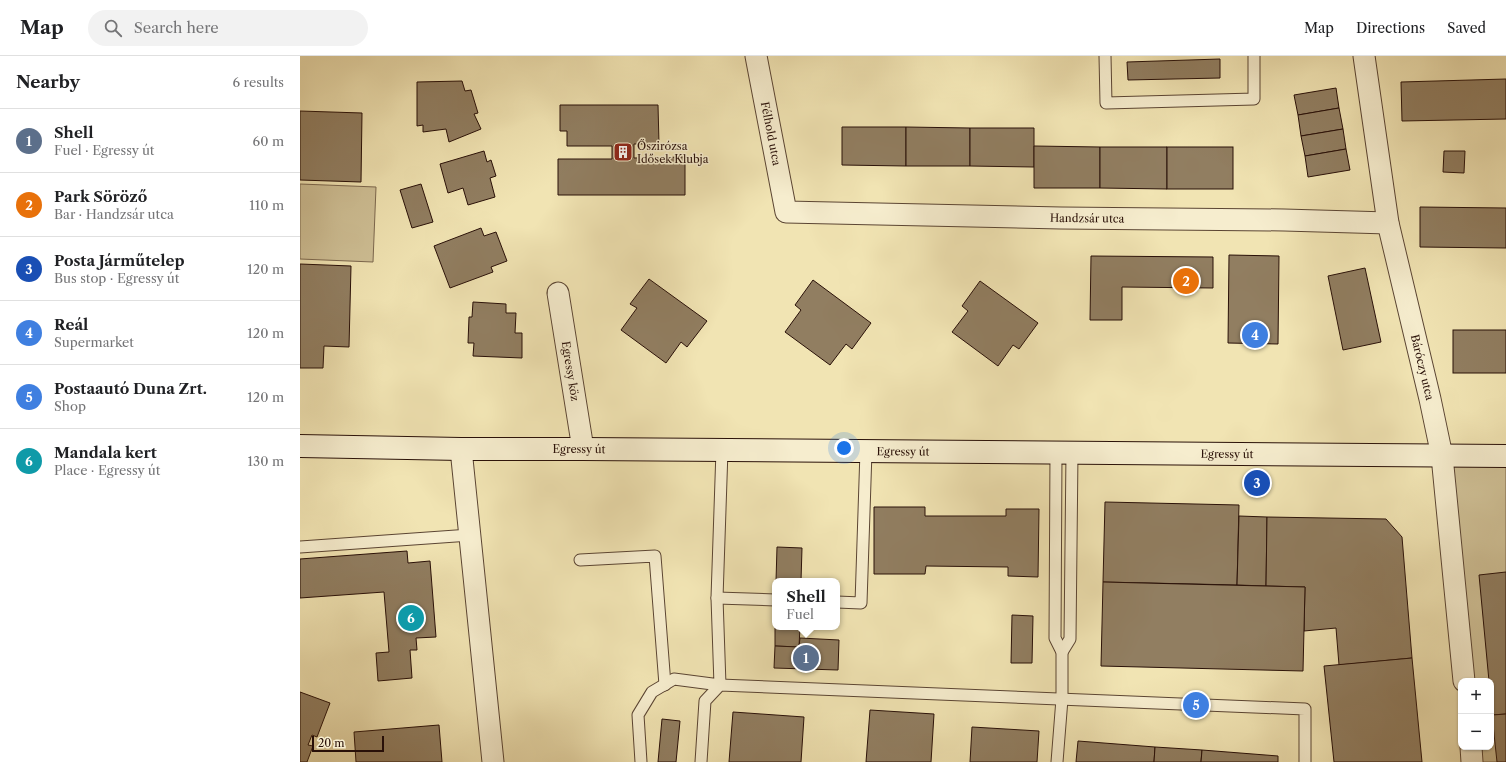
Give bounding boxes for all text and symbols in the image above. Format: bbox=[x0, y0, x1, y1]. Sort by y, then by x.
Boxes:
search box bbox=[88, 10, 368, 46]
text: Map bbox=[20, 16, 64, 39]
icon: search bbox=[102, 17, 124, 39]
text: Search here bbox=[134, 18, 219, 37]
text: Map bbox=[1304, 19, 1334, 37]
text: Directions bbox=[1356, 19, 1425, 37]
text: Saved bbox=[1447, 19, 1486, 37]
text: Nearby bbox=[16, 72, 80, 92]
text: 6 results bbox=[233, 74, 284, 90]
street label: Félhold utca bbox=[758, 100, 784, 167]
text: Shell bbox=[54, 123, 93, 142]
text: 1 bbox=[26, 133, 32, 149]
text: 60 m bbox=[253, 133, 284, 149]
place label: Őszirózsa Idősek Klubja bbox=[637, 139, 709, 166]
building icon: Őszirózsa Idősek Klubja bbox=[612, 141, 634, 163]
text: Fuel · Egressy út bbox=[54, 142, 154, 158]
text: Park Söröző bbox=[54, 187, 147, 206]
text: 2 bbox=[25, 197, 33, 213]
text: 110 m bbox=[249, 197, 284, 213]
text: Bar · Handzsár utca bbox=[54, 206, 174, 222]
street label: Handzsár utca bbox=[1050, 211, 1125, 226]
text: Posta Járműtelep bbox=[54, 251, 185, 270]
text: 3 bbox=[25, 261, 33, 277]
text: 120 m bbox=[247, 261, 284, 277]
pin: 2 bbox=[1173, 266, 1199, 296]
text: Bus stop · Egressy út bbox=[54, 270, 179, 286]
text: Reál bbox=[54, 315, 88, 334]
pin: 4 bbox=[1242, 320, 1268, 350]
text: 4 bbox=[25, 325, 33, 341]
text: 120 m bbox=[247, 325, 284, 341]
street label: Báróczy utca bbox=[1408, 333, 1437, 402]
text: Supermarket bbox=[54, 334, 134, 350]
street label: Egressy köz bbox=[559, 340, 582, 402]
text: Postaautó Duna Zrt. bbox=[54, 379, 207, 398]
text: 5 bbox=[25, 389, 33, 405]
text: 120 m bbox=[247, 389, 284, 405]
text: Shop bbox=[54, 398, 86, 414]
your location bbox=[834, 438, 854, 458]
street label: Egressy út bbox=[553, 442, 606, 456]
text: Mandala kert bbox=[54, 443, 157, 462]
street label: Egressy út bbox=[877, 444, 929, 459]
street label: Egressy út bbox=[1201, 447, 1253, 461]
text: 6 bbox=[25, 453, 33, 469]
text: 130 m bbox=[248, 453, 284, 469]
text: Place · Egressy út bbox=[54, 462, 160, 478]
pin: 3 bbox=[1244, 468, 1270, 498]
popup bbox=[772, 578, 840, 630]
text: Shell bbox=[786, 587, 826, 606]
pin: 6 bbox=[398, 603, 424, 633]
text: Fuel bbox=[786, 606, 814, 622]
pin: 1 bbox=[793, 643, 819, 673]
map controls bbox=[1458, 678, 1494, 750]
button: + bbox=[1458, 678, 1494, 714]
pin: 5 bbox=[1183, 690, 1209, 720]
button: − bbox=[1458, 714, 1494, 750]
scale bar bbox=[312, 734, 384, 753]
text: 20 m bbox=[318, 736, 344, 750]

